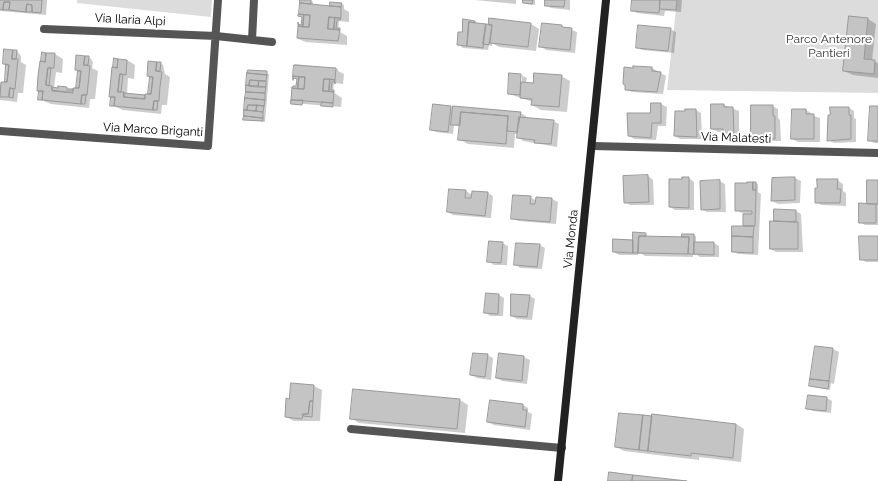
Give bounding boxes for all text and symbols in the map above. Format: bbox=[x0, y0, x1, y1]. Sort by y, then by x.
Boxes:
street label: Via Ilaria Alpi bbox=[94, 11, 166, 29]
park label: Parco Antenore Pantieri bbox=[786, 32, 872, 60]
street label: Via Marco Briganti bbox=[102, 120, 204, 140]
street label: Via Malatesti bbox=[701, 130, 771, 146]
street label: Via Monda bbox=[561, 209, 581, 269]

